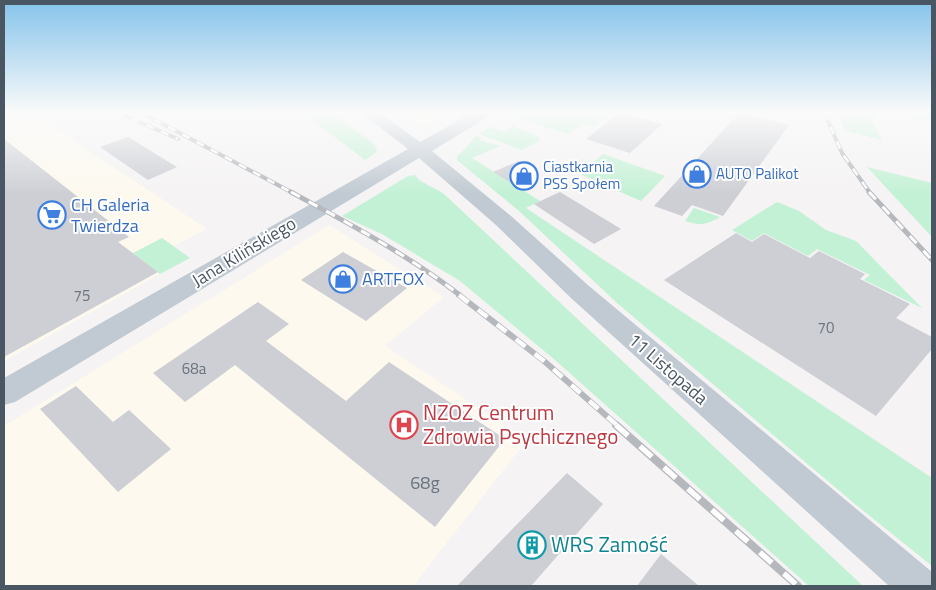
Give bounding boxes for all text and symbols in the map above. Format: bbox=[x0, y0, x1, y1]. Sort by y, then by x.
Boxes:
place label: Ciastkarnia PSS Społem bbox=[543, 155, 620, 195]
shop icon: AUTO Palikot bbox=[682, 159, 712, 189]
shop icon: Ciastkarnia PSS Społem bbox=[509, 161, 539, 191]
place label: AUTO Palikot bbox=[716, 162, 799, 185]
place label: CH Galeria Twierdza bbox=[71, 191, 149, 239]
supermarket icon: CH Galeria Twierdza bbox=[37, 200, 67, 230]
street label: Jana Kilińskiego bbox=[186, 210, 301, 293]
shop icon: ARTFOX bbox=[328, 264, 358, 294]
place label: ARTFOX bbox=[362, 265, 424, 292]
house number: 75 bbox=[74, 284, 90, 307]
house number: 70 bbox=[818, 316, 834, 339]
street label: 11 Listopada bbox=[623, 326, 714, 411]
house number: 68a bbox=[182, 357, 207, 380]
place label: NZOZ Centrum Zdrowia Psychicznego bbox=[423, 396, 618, 452]
hospital icon: NZOZ Centrum Zdrowia Psychicznego bbox=[389, 410, 419, 440]
house number: 68g bbox=[410, 469, 440, 496]
place label: WRS Zamość bbox=[551, 528, 668, 560]
building icon: WRS Zamość bbox=[517, 530, 547, 560]

